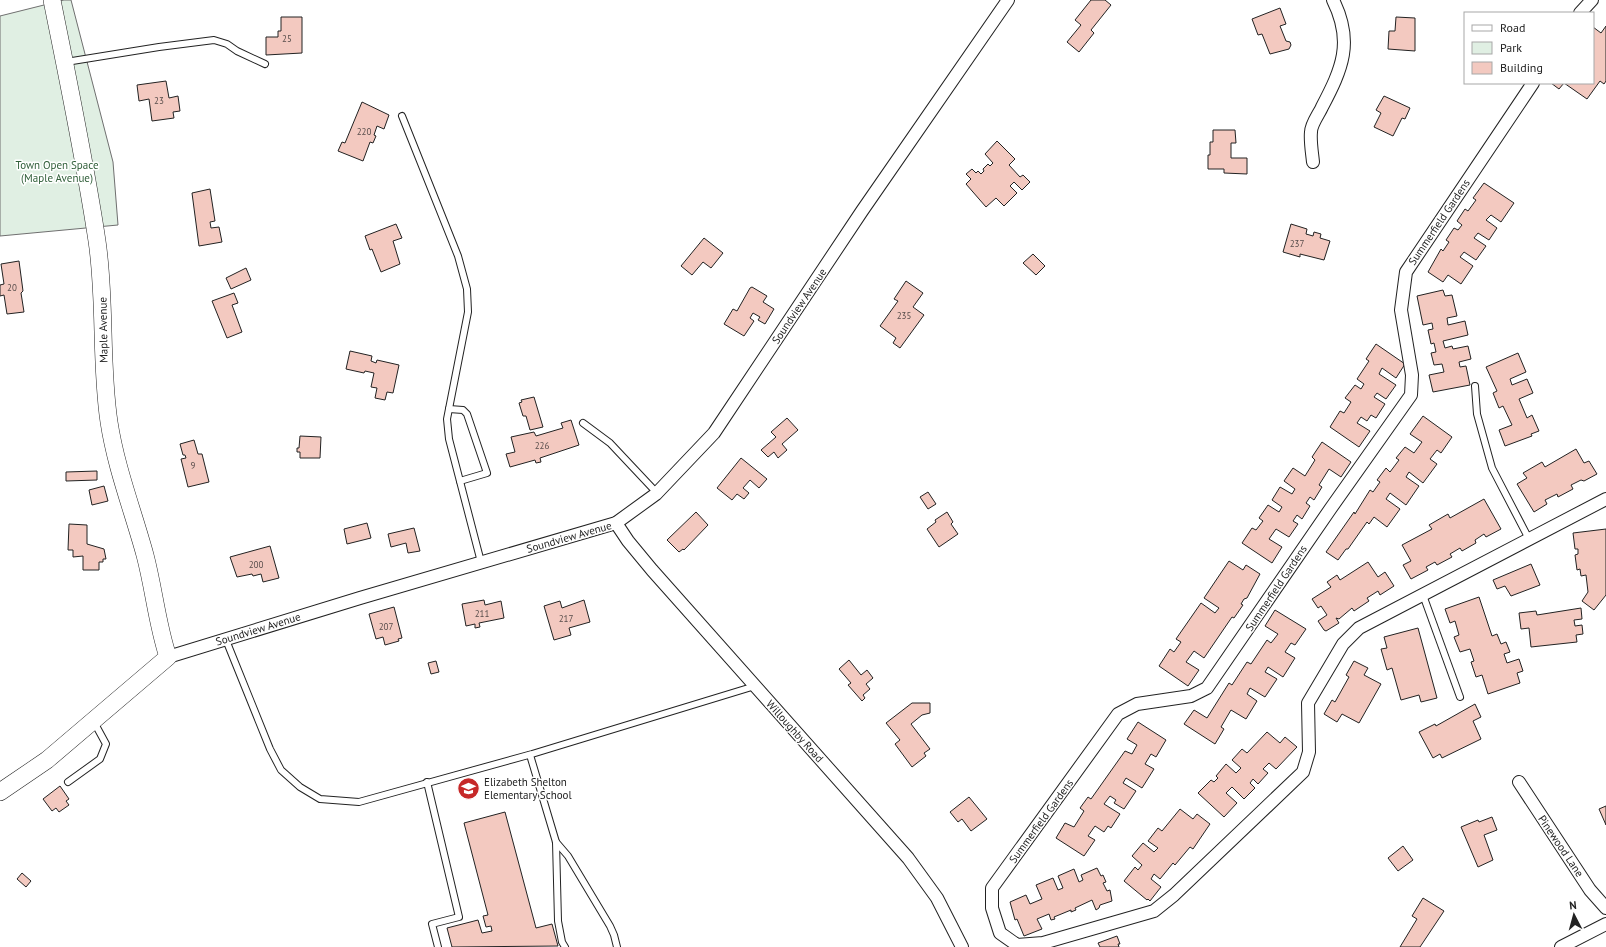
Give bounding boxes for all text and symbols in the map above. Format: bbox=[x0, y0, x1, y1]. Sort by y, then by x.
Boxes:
legend bbox=[1464, 12, 1594, 84]
text: Road bbox=[1500, 20, 1525, 35]
house number: 25 bbox=[282, 33, 292, 44]
text: Park bbox=[1500, 40, 1522, 55]
text: Building bbox=[1500, 60, 1543, 75]
house number: 23 bbox=[154, 95, 164, 106]
house number: 220 bbox=[357, 126, 371, 137]
park label: Town Open Space (Maple Avenue) bbox=[15, 158, 99, 185]
street label: Summerfield Gardens bbox=[1405, 176, 1473, 268]
house number: 237 bbox=[1290, 238, 1304, 249]
street label: Soundview Avenue bbox=[769, 265, 830, 346]
house number: 20 bbox=[7, 282, 17, 293]
street label: Maple Avenue bbox=[95, 297, 111, 363]
house number: 235 bbox=[897, 310, 911, 321]
house number: 226 bbox=[535, 440, 549, 451]
house number: 9 bbox=[191, 460, 196, 471]
street label: Soundview Avenue bbox=[525, 518, 614, 556]
street label: Summerfield Gardens bbox=[1242, 542, 1310, 634]
house number: 200 bbox=[249, 559, 263, 570]
house number: 211 bbox=[475, 608, 489, 619]
street label: Soundview Avenue bbox=[214, 609, 303, 649]
house number: 217 bbox=[559, 613, 573, 624]
house number: 207 bbox=[379, 621, 393, 632]
street label: Willoughby Road bbox=[763, 697, 827, 765]
school or university icon: Elizabeth Shelton Elementary School bbox=[455, 775, 481, 801]
place label: Elizabeth Shelton Elementary School bbox=[484, 775, 572, 802]
street label: Summerfield Gardens bbox=[1006, 776, 1076, 866]
street label: Pinewood Lane bbox=[1535, 812, 1587, 880]
north arrow bbox=[1554, 895, 1594, 935]
text: N bbox=[1569, 898, 1577, 912]

